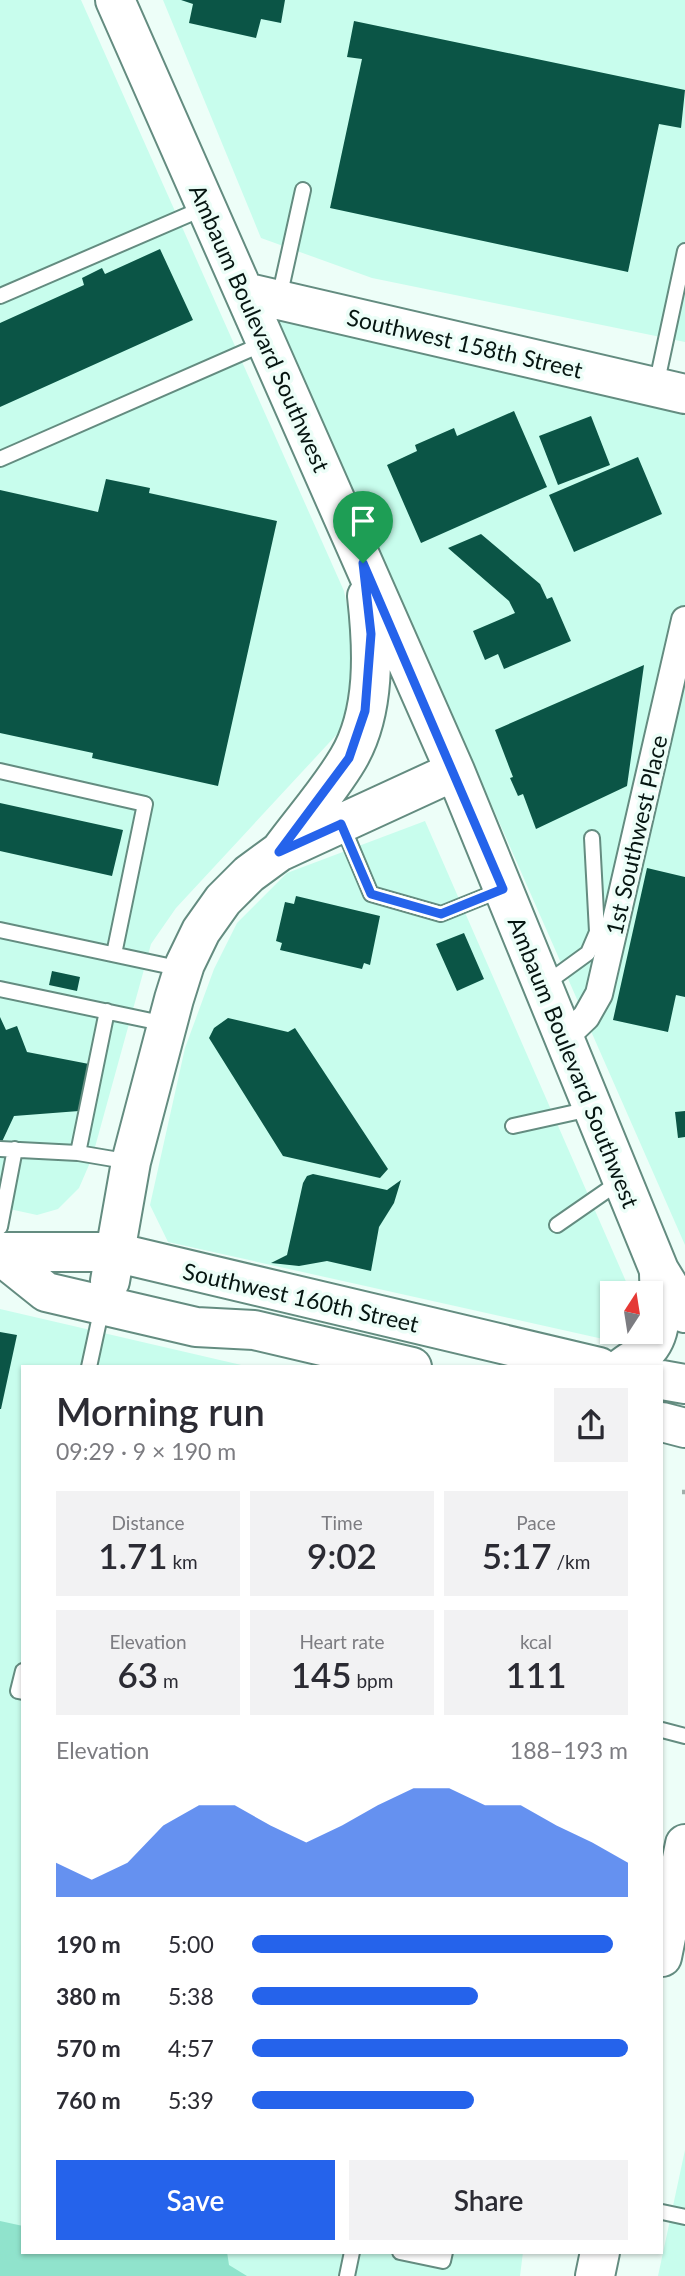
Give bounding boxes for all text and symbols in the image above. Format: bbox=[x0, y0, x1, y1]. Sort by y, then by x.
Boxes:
street label: Ambaum Boulevard Southwest bbox=[184, 180, 336, 477]
street label: Southwest 158th Street bbox=[344, 302, 586, 384]
pin bbox=[333, 491, 393, 563]
icon: arrive bbox=[344, 502, 382, 540]
street label: 1st Southwest Place bbox=[599, 732, 673, 938]
street label: Ambaum Boulevard Southwest bbox=[503, 912, 646, 1212]
street label: Southwest 160th Street bbox=[180, 1256, 422, 1338]
north arrow bbox=[600, 1281, 663, 1344]
map controls bbox=[600, 1281, 663, 1344]
text: Morning run bbox=[56, 1388, 265, 1434]
button: share bbox=[554, 1388, 628, 1462]
text: 09:29 · 9 × 190 m bbox=[56, 1437, 236, 1465]
text: Distance bbox=[112, 1511, 184, 1534]
text: Time bbox=[321, 1511, 363, 1534]
text: Pace bbox=[516, 1511, 556, 1534]
text: 1.71 bbox=[98, 1534, 168, 1576]
text: 9:02 bbox=[307, 1534, 377, 1576]
text: 5:17 bbox=[482, 1534, 552, 1576]
text: km bbox=[168, 1550, 198, 1573]
text: /km bbox=[552, 1550, 590, 1573]
text: Elevation bbox=[109, 1630, 187, 1653]
text: Heart rate bbox=[299, 1630, 385, 1653]
text: kcal bbox=[520, 1630, 552, 1653]
text: 63 bbox=[117, 1653, 158, 1695]
text: 145 bbox=[291, 1653, 352, 1695]
text: 111 bbox=[506, 1653, 566, 1695]
text: m bbox=[158, 1669, 179, 1692]
text: bpm bbox=[352, 1669, 393, 1692]
text: Elevation bbox=[56, 1736, 149, 1764]
text: 188–193 m bbox=[510, 1736, 628, 1764]
text: 190 m bbox=[56, 1930, 121, 1958]
text: 5:00 bbox=[168, 1930, 214, 1958]
text: 380 m bbox=[56, 1982, 121, 2010]
text: 5:38 bbox=[168, 1982, 214, 2010]
text: 570 m bbox=[56, 2034, 121, 2062]
text: 4:57 bbox=[168, 2034, 214, 2062]
text: 760 m bbox=[56, 2086, 121, 2114]
text: 5:39 bbox=[168, 2086, 214, 2114]
button: Save bbox=[56, 2160, 335, 2240]
button: Share bbox=[349, 2160, 628, 2240]

